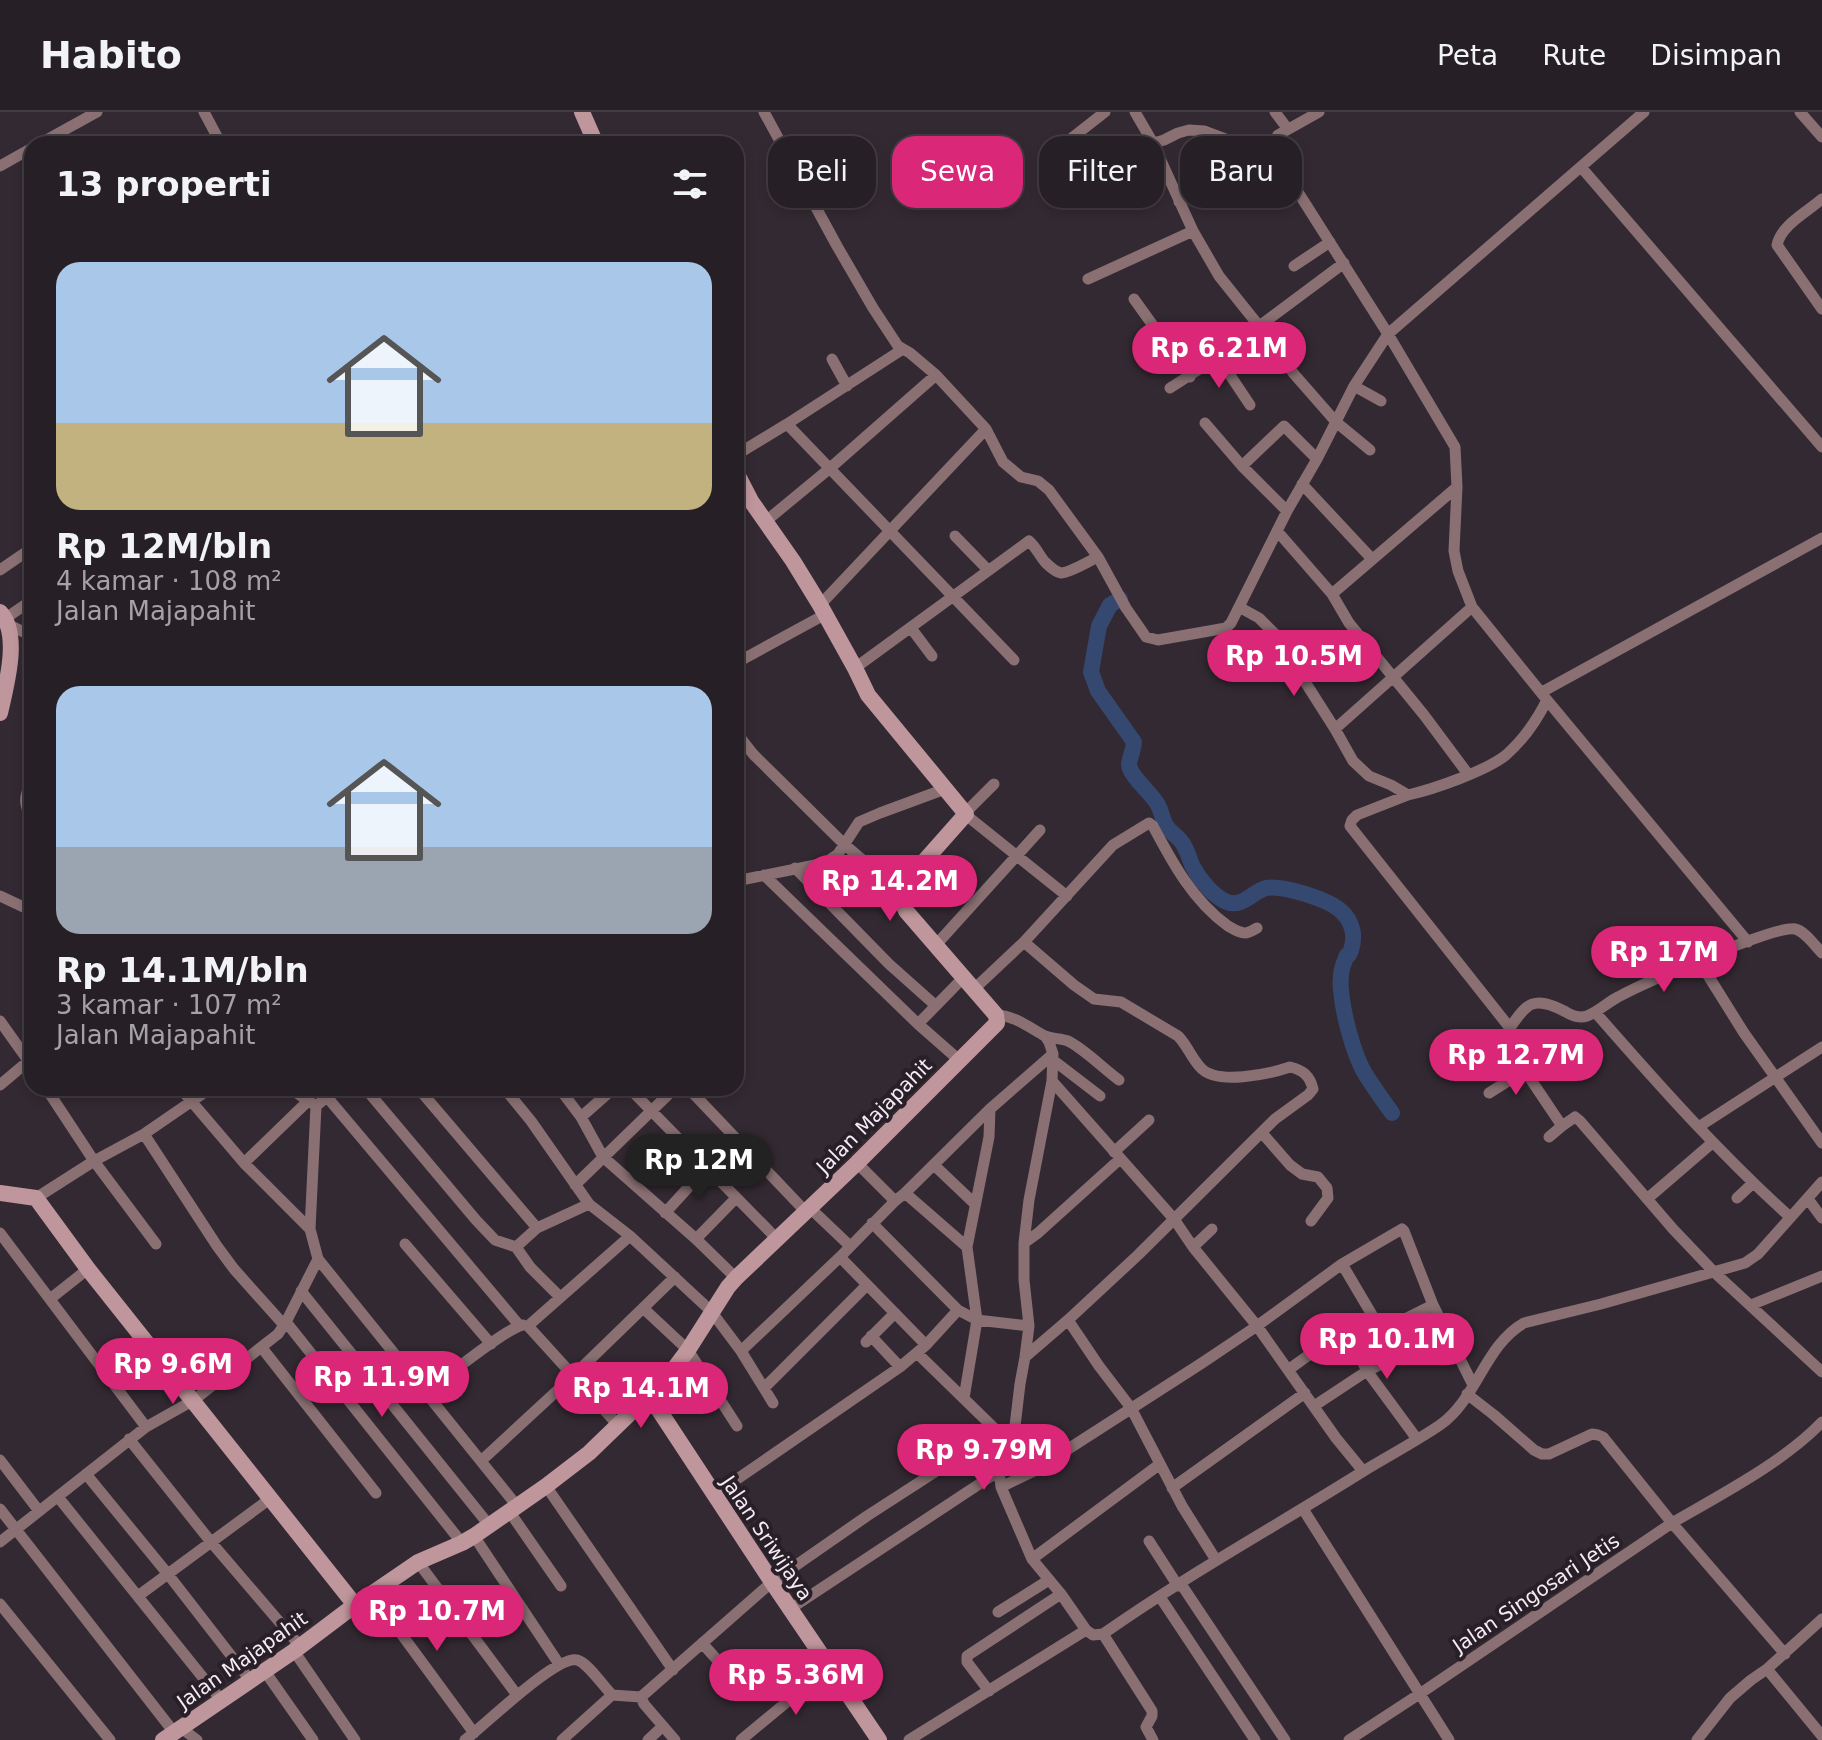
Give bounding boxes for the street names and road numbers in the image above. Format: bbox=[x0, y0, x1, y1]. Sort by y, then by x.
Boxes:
street label: Jalan Majapahit bbox=[810, 1053, 937, 1180]
street label: Jalan Sriwijaya bbox=[715, 1469, 818, 1605]
street label: Jalan Singosari Jetis bbox=[1447, 1528, 1624, 1659]
street label: Jalan Majapahit bbox=[171, 1606, 312, 1715]

